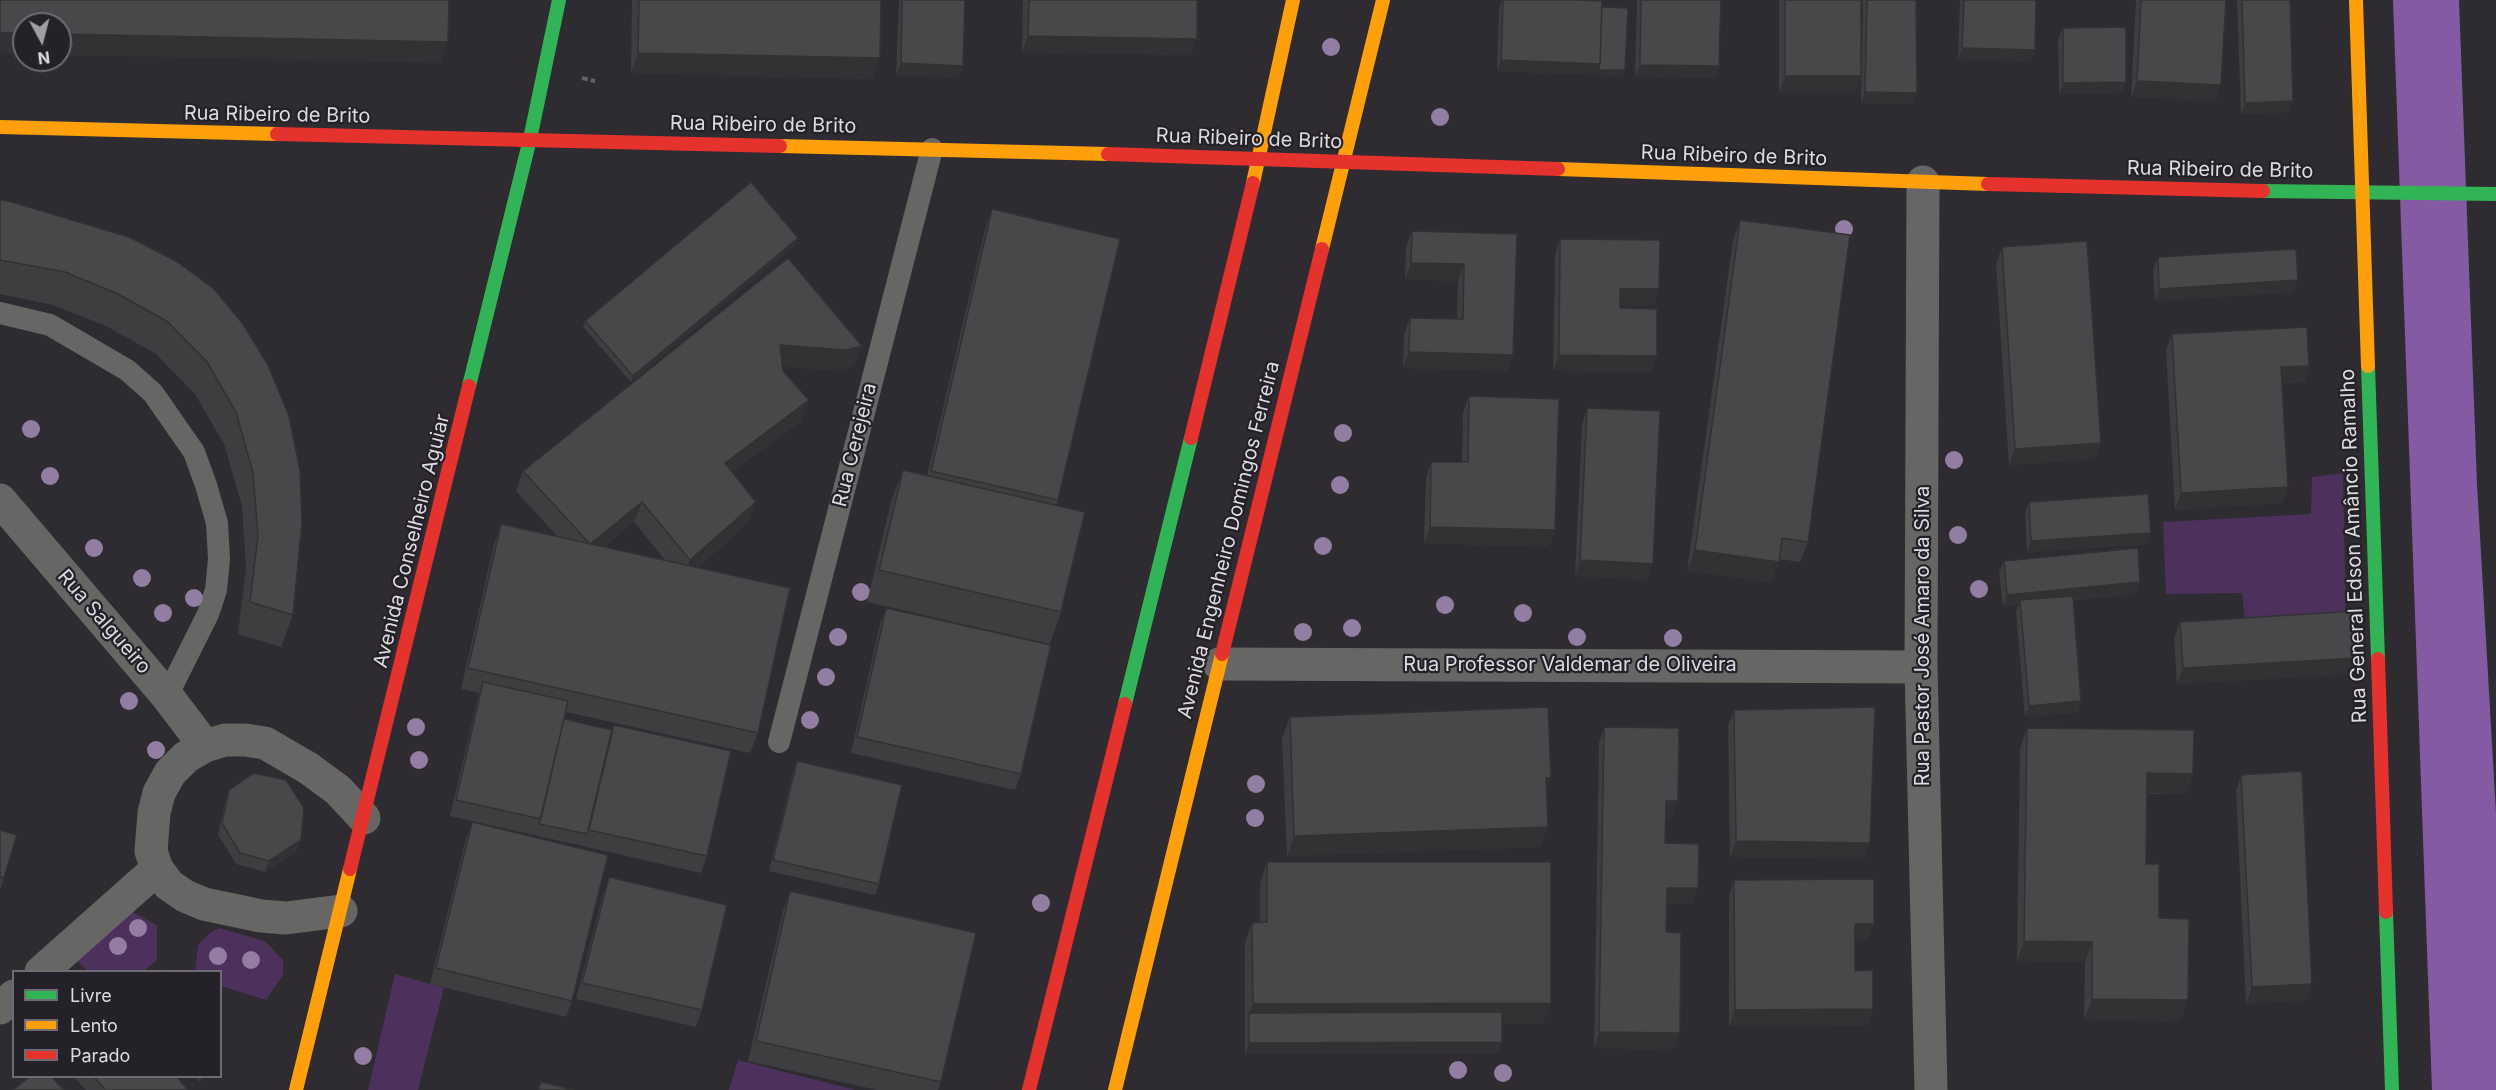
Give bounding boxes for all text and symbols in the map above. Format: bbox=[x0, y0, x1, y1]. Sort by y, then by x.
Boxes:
north arrow bbox=[12, 12, 72, 72]
text: N bbox=[37, 47, 51, 69]
street label: Rua Ribeiro de Brito bbox=[184, 101, 370, 129]
street label: Rua Ribeiro de Brito bbox=[670, 111, 856, 139]
street label: Rua Ribeiro de Brito bbox=[1155, 124, 1343, 154]
street label: Rua Ribeiro de Brito bbox=[1640, 141, 1828, 171]
street label: Rua Ribeiro de Brito bbox=[2127, 156, 2313, 184]
street label: Avenida Engenheiro Domingos Ferreira bbox=[1173, 359, 1285, 721]
street label: Rua General Edson Amâncio Ramalho bbox=[2336, 368, 2372, 724]
street label: Rua Cerejeira bbox=[828, 381, 882, 509]
street label: Avenida Conselheiro Aguiar bbox=[369, 412, 455, 670]
street label: Rua Pastor José Amaro da Silva bbox=[1911, 486, 1935, 786]
street label: Rua Salgueiro bbox=[52, 565, 156, 679]
street label: Rua Professor Valdemar de Oliveira bbox=[1403, 653, 1737, 677]
legend bbox=[12, 970, 222, 1078]
text: Livre bbox=[70, 985, 112, 1006]
text: Lento bbox=[70, 1015, 118, 1036]
text: Parado bbox=[70, 1045, 130, 1066]

